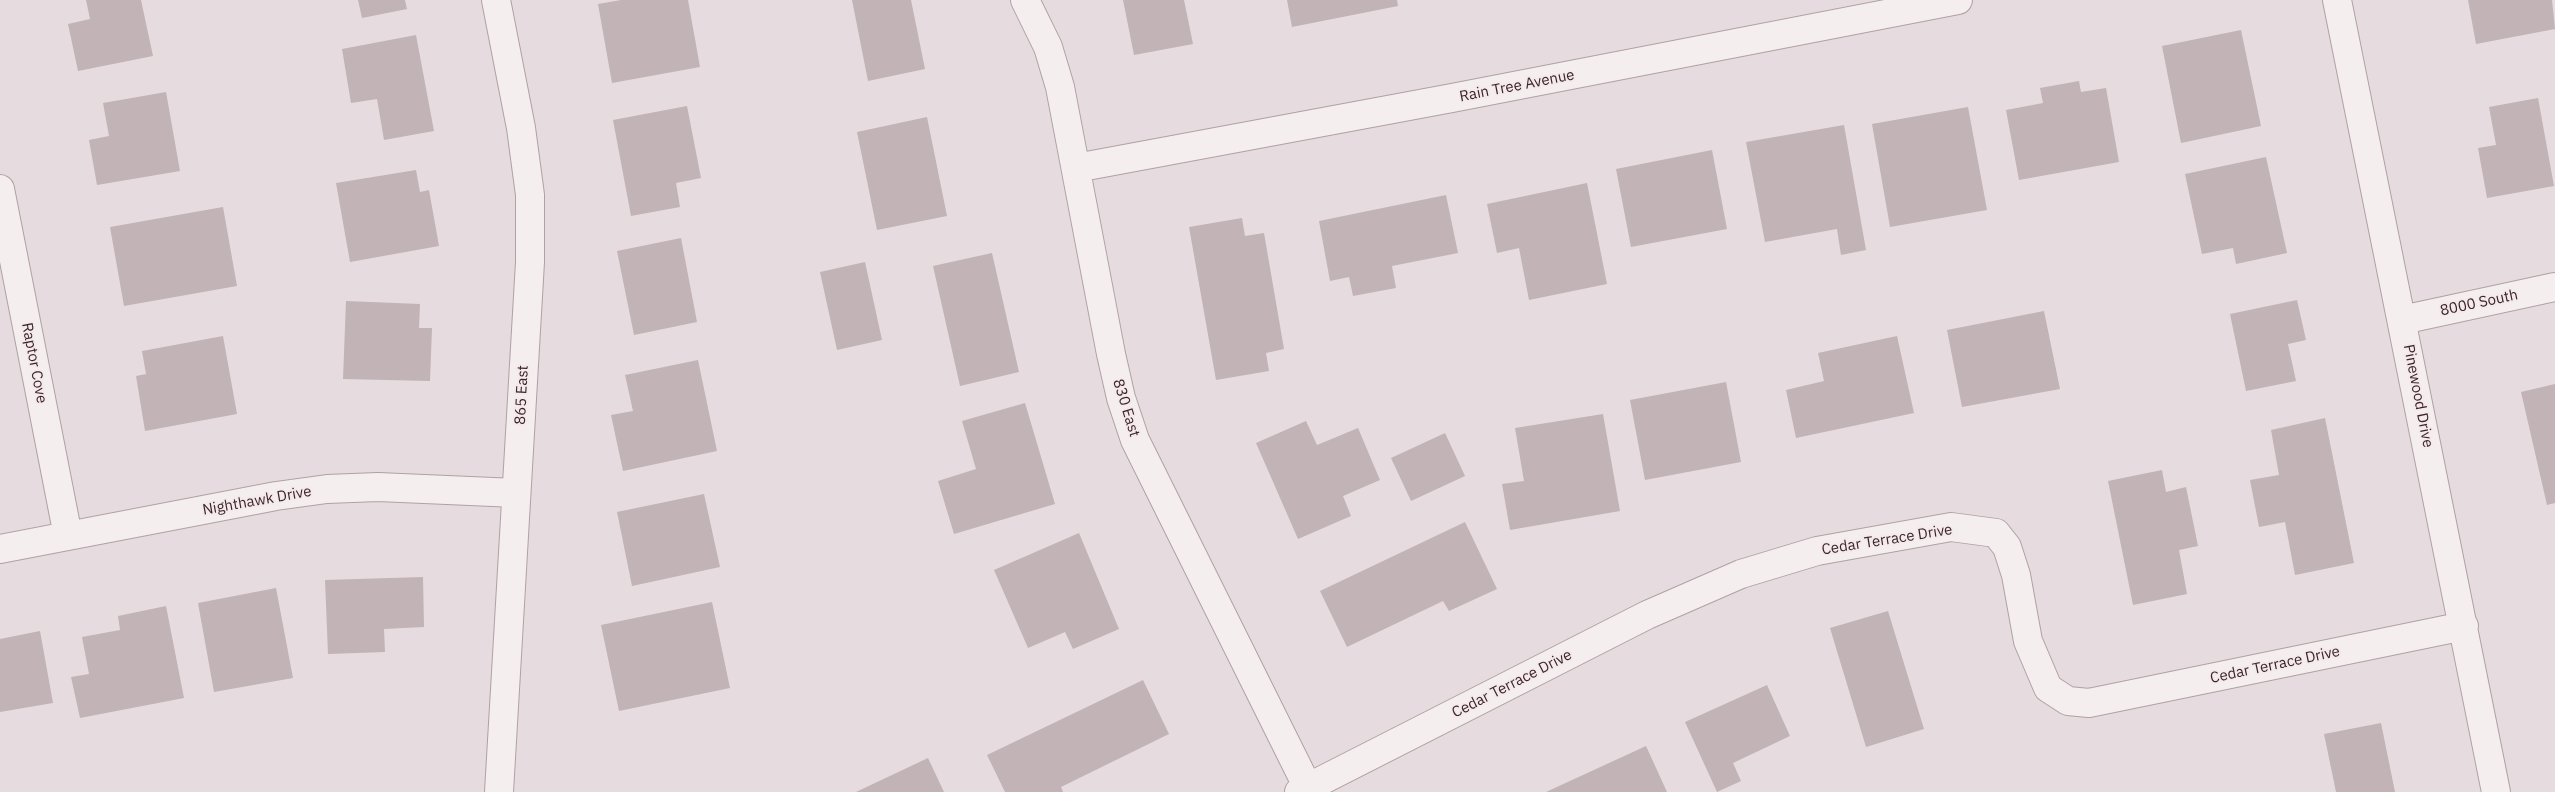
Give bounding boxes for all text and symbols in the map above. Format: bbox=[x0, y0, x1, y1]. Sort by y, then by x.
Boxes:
street label: Rain Tree Avenue bbox=[1458, 66, 1576, 106]
street label: 8000 South bbox=[2439, 286, 2519, 320]
street label: Raptor Cove bbox=[17, 321, 51, 405]
street label: Pinewood Drive bbox=[2399, 343, 2437, 449]
street label: 865 East bbox=[511, 365, 533, 425]
street label: 830 East bbox=[1109, 377, 1143, 439]
street label: Nighthawk Drive bbox=[201, 483, 313, 519]
street label: Cedar Terrace Drive bbox=[1820, 521, 1954, 559]
street label: Cedar Terrace Drive bbox=[2208, 642, 2342, 688]
street label: Cedar Terrace Drive bbox=[1449, 646, 1575, 722]

